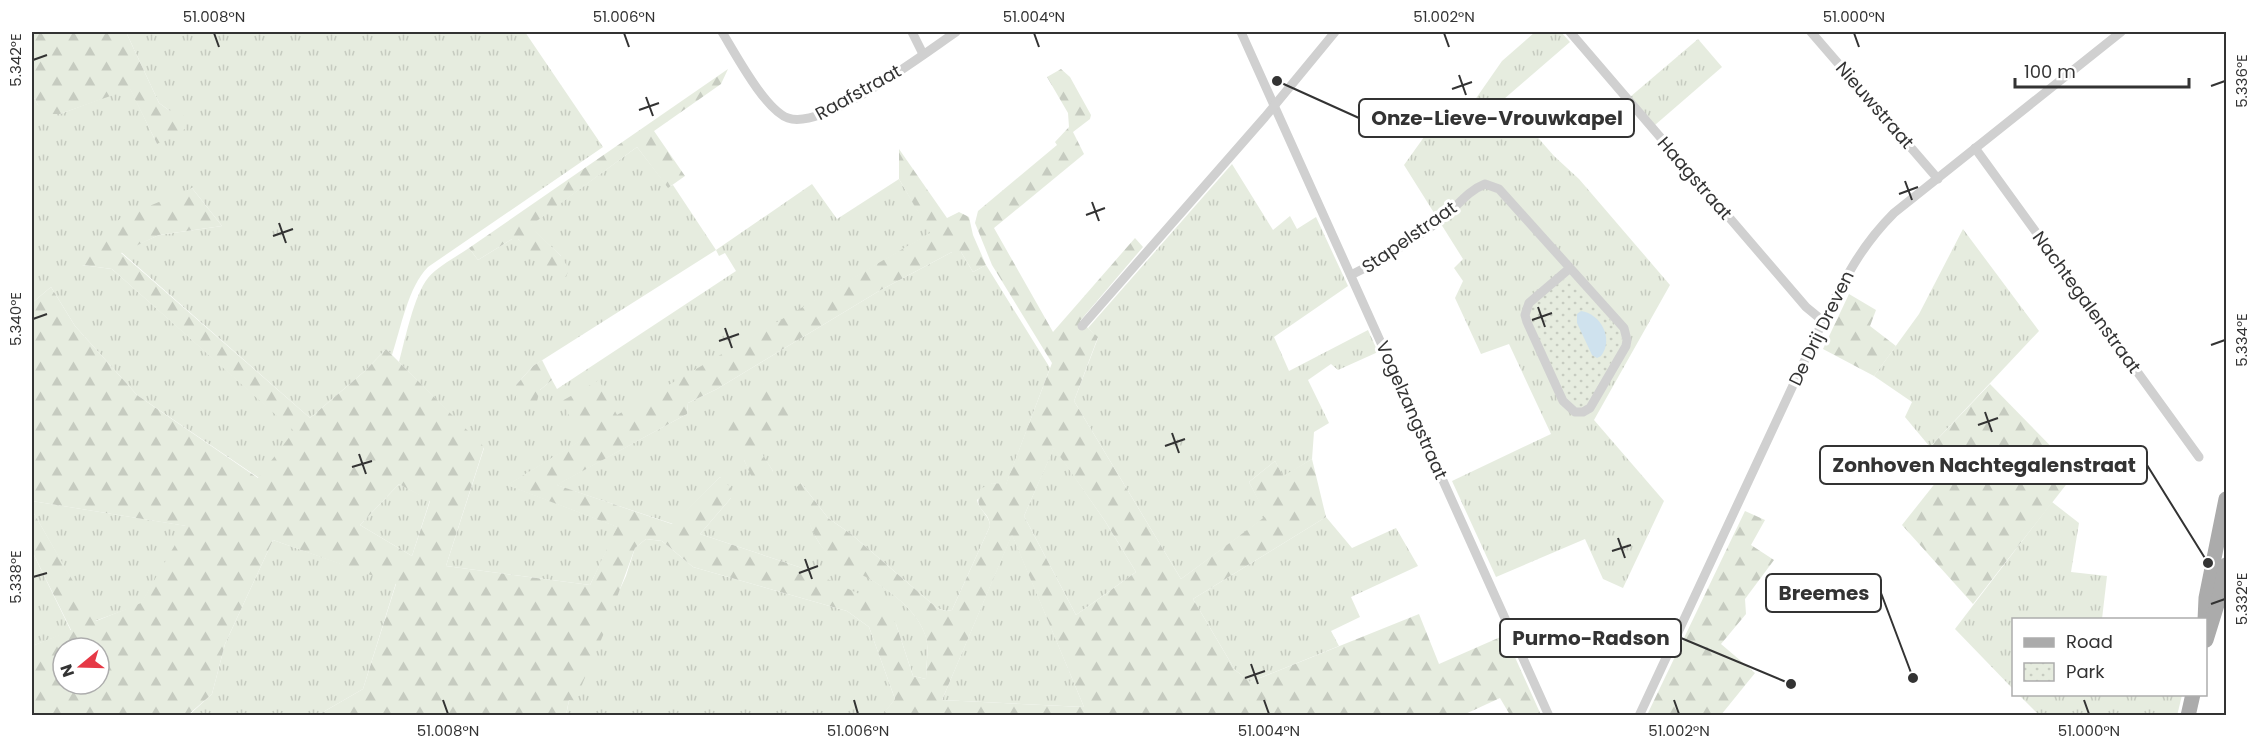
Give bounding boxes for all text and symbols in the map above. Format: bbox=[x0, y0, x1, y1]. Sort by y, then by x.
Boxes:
text: 51.008°N bbox=[183, 6, 245, 27]
text: 51.006°N bbox=[593, 6, 655, 27]
text: 51.004°N bbox=[1003, 6, 1065, 27]
text: 51.002°N bbox=[1413, 6, 1475, 27]
text: 51.000°N bbox=[1823, 6, 1885, 27]
text: 5.342°E bbox=[5, 33, 26, 87]
scale bar bbox=[2015, 51, 2189, 89]
text: 5.336°E bbox=[2231, 54, 2252, 108]
street label: Nieuwstraat bbox=[1830, 56, 1920, 154]
street label: Raafstraat bbox=[810, 58, 906, 126]
text: 100 m bbox=[2024, 59, 2076, 84]
callout: Onze-Lieve-Vrouwkapel bbox=[1359, 99, 1634, 137]
text: Onze-Lieve-Vrouwkapel bbox=[1371, 104, 1623, 132]
street label: Haagstraat bbox=[1652, 131, 1738, 225]
street label: Stapelstraat bbox=[1357, 195, 1461, 279]
street label: Nachtegalenstraat bbox=[2027, 226, 2147, 378]
street label: De Drij Dreven bbox=[1782, 266, 1860, 390]
text: 5.340°E bbox=[5, 292, 26, 346]
text: 5.334°E bbox=[2231, 313, 2252, 367]
street label: Vogelzangstraat bbox=[1370, 337, 1454, 483]
callout: Zonhoven Nachtegalenstraat bbox=[1820, 446, 2147, 484]
text: Zonhoven Nachtegalenstraat bbox=[1832, 451, 2136, 479]
text: 5.338°E bbox=[5, 550, 26, 604]
text: 5.332°E bbox=[2231, 573, 2252, 625]
callout: Breemes bbox=[1766, 574, 1881, 612]
text: Breemes bbox=[1778, 579, 1870, 607]
legend bbox=[2012, 618, 2207, 696]
callout: Purmo-Radson bbox=[1500, 619, 1681, 657]
text: Purmo-Radson bbox=[1512, 624, 1670, 652]
text: Road bbox=[2066, 629, 2113, 654]
north arrow bbox=[51, 636, 111, 696]
text: Park bbox=[2066, 659, 2105, 684]
text: N bbox=[54, 661, 80, 680]
text: 51.008°N bbox=[417, 720, 479, 741]
text: 51.006°N bbox=[827, 720, 889, 741]
text: 51.004°N bbox=[1238, 720, 1300, 741]
text: 51.002°N bbox=[1648, 720, 1710, 741]
text: 51.000°N bbox=[2058, 720, 2120, 741]

